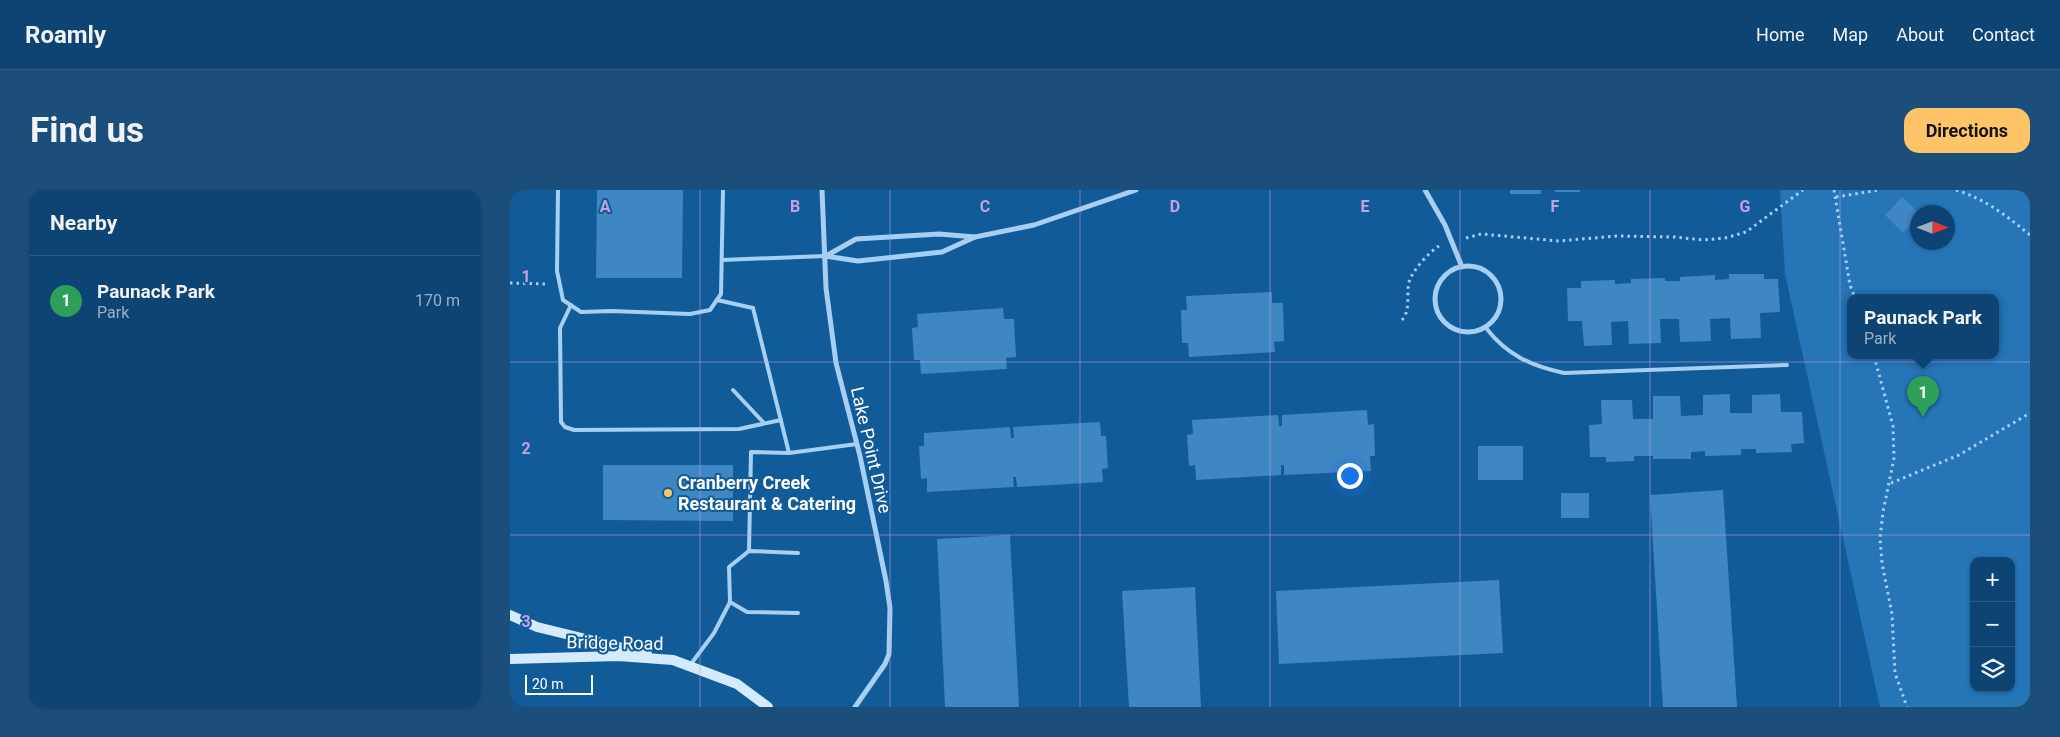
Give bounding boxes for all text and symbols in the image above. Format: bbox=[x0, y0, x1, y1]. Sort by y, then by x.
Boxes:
text: Roamly bbox=[25, 21, 106, 49]
text: Home bbox=[1756, 24, 1805, 45]
text: Map bbox=[1833, 24, 1868, 45]
text: About bbox=[1896, 24, 1944, 45]
text: Contact bbox=[1972, 24, 2035, 45]
button: Directions bbox=[1904, 108, 2030, 153]
text: Find us bbox=[30, 110, 144, 151]
text: A bbox=[600, 197, 611, 216]
text: B bbox=[790, 197, 800, 216]
text: C bbox=[980, 197, 990, 216]
text: D bbox=[1170, 197, 1180, 216]
text: E bbox=[1361, 197, 1370, 216]
text: F bbox=[1551, 197, 1560, 216]
text: G bbox=[1740, 197, 1751, 216]
north arrow bbox=[1910, 205, 1955, 250]
text: Nearby bbox=[50, 211, 117, 235]
text: 1 bbox=[521, 267, 531, 286]
text: Paunack Park bbox=[97, 280, 215, 303]
text: 1 bbox=[61, 291, 71, 310]
text: 170 m bbox=[415, 291, 460, 310]
popup bbox=[1847, 294, 1999, 359]
text: Park bbox=[97, 303, 129, 322]
text: Paunack Park bbox=[1864, 306, 1982, 329]
text: Park bbox=[1864, 329, 1896, 348]
pin: 1 bbox=[1907, 376, 1939, 417]
street label: Lake Point Drive bbox=[847, 385, 896, 515]
text: 2 bbox=[521, 439, 531, 458]
your location bbox=[1337, 463, 1363, 489]
place label: Cranberry Creek Restaurant & Catering bbox=[678, 472, 856, 514]
marker: Cranberry Creek Restaurant & Catering bbox=[662, 487, 674, 499]
map controls bbox=[1970, 557, 2015, 692]
button: + bbox=[1970, 557, 2015, 602]
button: − bbox=[1970, 602, 2015, 647]
text: 3 bbox=[521, 612, 531, 631]
street label: Bridge Road bbox=[566, 631, 664, 654]
button: layers bbox=[1970, 647, 2015, 692]
scale bar bbox=[525, 672, 592, 695]
text: 20 m bbox=[532, 676, 564, 692]

